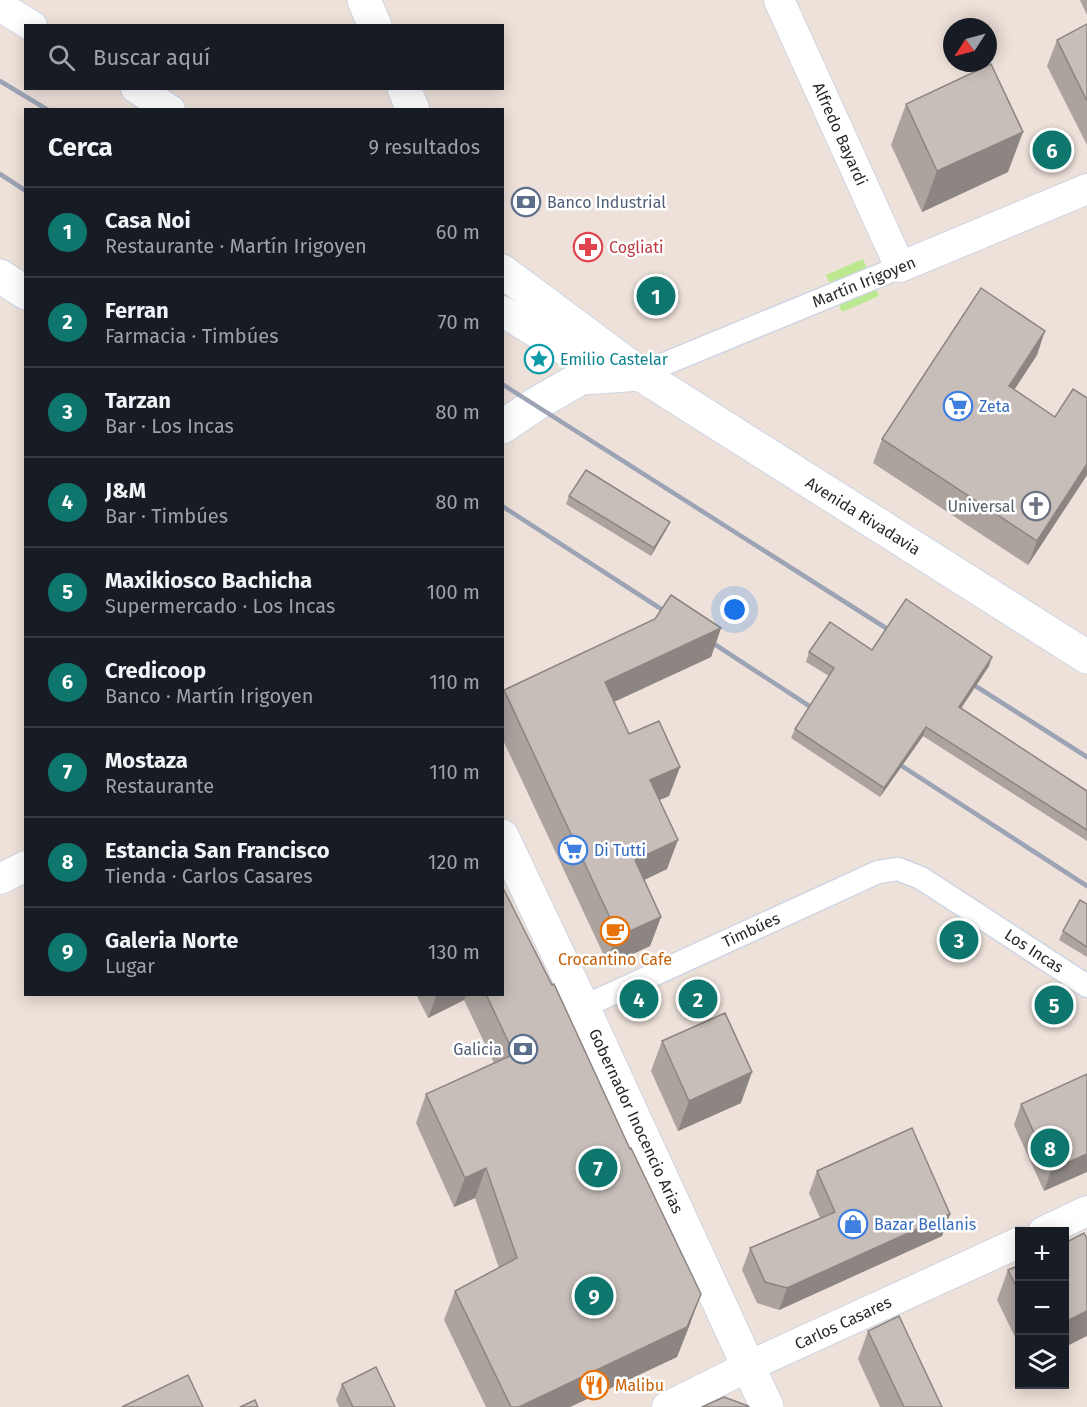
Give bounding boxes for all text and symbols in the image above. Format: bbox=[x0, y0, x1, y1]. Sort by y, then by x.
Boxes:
north arrow bbox=[943, 18, 997, 72]
search box bbox=[24, 24, 504, 90]
icon: search bbox=[45, 41, 78, 74]
text: Buscar aquí bbox=[93, 44, 210, 71]
street label: Alfredo Bayardi bbox=[809, 79, 871, 189]
pin: 6 bbox=[1032, 128, 1072, 172]
text: Cerca bbox=[48, 132, 113, 163]
text: 9 resultados bbox=[368, 135, 480, 159]
bank icon: Banco Industrial bbox=[510, 186, 542, 218]
place label: Banco Industrial bbox=[547, 193, 666, 212]
text: Casa Noi bbox=[105, 207, 191, 234]
text: 1 bbox=[63, 220, 72, 244]
text: 60 m bbox=[436, 220, 480, 244]
pharmacy icon: Cogliati bbox=[572, 231, 604, 263]
text: Restaurante · Martín Irigoyen bbox=[105, 234, 367, 258]
place label: Cogliati bbox=[609, 238, 664, 257]
street label: Martín Irigoyen bbox=[809, 253, 919, 311]
pin: 1 bbox=[636, 274, 676, 318]
text: Ferran bbox=[105, 297, 169, 324]
text: 2 bbox=[62, 310, 73, 334]
text: 70 m bbox=[438, 310, 480, 334]
text: Farmacia · Timbúes bbox=[105, 324, 279, 348]
place icon: Emilio Castelar bbox=[523, 343, 555, 375]
place label: Emilio Castelar bbox=[560, 350, 669, 369]
text: Tarzan bbox=[105, 387, 171, 414]
supermarket icon: Zeta bbox=[942, 390, 974, 422]
place label: Zeta bbox=[979, 397, 1010, 416]
text: 3 bbox=[62, 400, 73, 424]
text: 80 m bbox=[435, 400, 480, 424]
text: Bar · Los Incas bbox=[105, 414, 234, 438]
street label: Avenida Rivadavia bbox=[802, 473, 924, 559]
text: J&M bbox=[105, 477, 146, 504]
text: 4 bbox=[62, 490, 73, 514]
text: 80 m bbox=[435, 490, 480, 514]
church icon: Universal bbox=[1020, 490, 1052, 522]
place label: Universal bbox=[948, 497, 1015, 516]
text: Bar · Timbúes bbox=[105, 504, 228, 528]
text: Maxikiosco Bachicha bbox=[105, 567, 312, 594]
text: 5 bbox=[62, 580, 73, 604]
text: 100 m bbox=[427, 580, 480, 604]
text: Supermercado · Los Incas bbox=[105, 594, 335, 618]
your location bbox=[720, 595, 749, 624]
text: Credicoop bbox=[105, 657, 206, 684]
text: 6 bbox=[62, 670, 73, 694]
text: 110 m bbox=[429, 670, 480, 694]
text: Banco · Martín Irigoyen bbox=[105, 684, 313, 708]
text: Mostaza bbox=[105, 747, 188, 774]
text: 7 bbox=[63, 760, 72, 784]
text: 110 m bbox=[429, 760, 480, 784]
text: Restaurante bbox=[105, 774, 214, 798]
supermarket icon: Di Tutti bbox=[557, 834, 589, 866]
text: Estancia San Francisco bbox=[105, 837, 330, 864]
place label: Di Tutti bbox=[594, 841, 646, 860]
text: 8 bbox=[62, 850, 73, 874]
text: 120 m bbox=[428, 850, 480, 874]
text: Tienda · Carlos Casares bbox=[105, 864, 313, 888]
street label: Timbúes bbox=[719, 908, 783, 952]
cafe icon: Crocantino Cafe bbox=[599, 915, 631, 947]
pin: 3 bbox=[940, 918, 978, 962]
street label: Los Incas bbox=[1001, 925, 1067, 977]
text: Galeria Norte bbox=[105, 927, 238, 954]
text: 9 bbox=[62, 940, 73, 964]
text: 130 m bbox=[428, 940, 480, 964]
place label: Crocantino Cafe bbox=[558, 950, 672, 969]
text: Lugar bbox=[105, 954, 155, 978]
pin: 4 bbox=[620, 976, 658, 1022]
pin: 2 bbox=[678, 976, 718, 1022]
pin: 5 bbox=[1034, 982, 1074, 1028]
street label: Gobernador Inocencio Arias bbox=[585, 1026, 687, 1216]
bank icon: Galicia bbox=[507, 1033, 539, 1065]
place label: Galicia bbox=[453, 1040, 502, 1059]
pin: 8 bbox=[1030, 1126, 1070, 1170]
pin: 7 bbox=[578, 1146, 618, 1190]
shop icon: Bazar Bellanis bbox=[837, 1208, 869, 1240]
place label: Bazar Bellanis bbox=[874, 1215, 976, 1234]
map controls bbox=[1015, 1227, 1069, 1389]
button: + bbox=[1015, 1227, 1069, 1281]
pin: 9 bbox=[574, 1274, 614, 1318]
button: − bbox=[1015, 1281, 1069, 1335]
street label: Carlos Casares bbox=[792, 1292, 894, 1354]
button: layers bbox=[1015, 1335, 1069, 1389]
restaurant icon: Malibu bbox=[578, 1369, 610, 1401]
place label: Malibu bbox=[615, 1376, 664, 1395]

